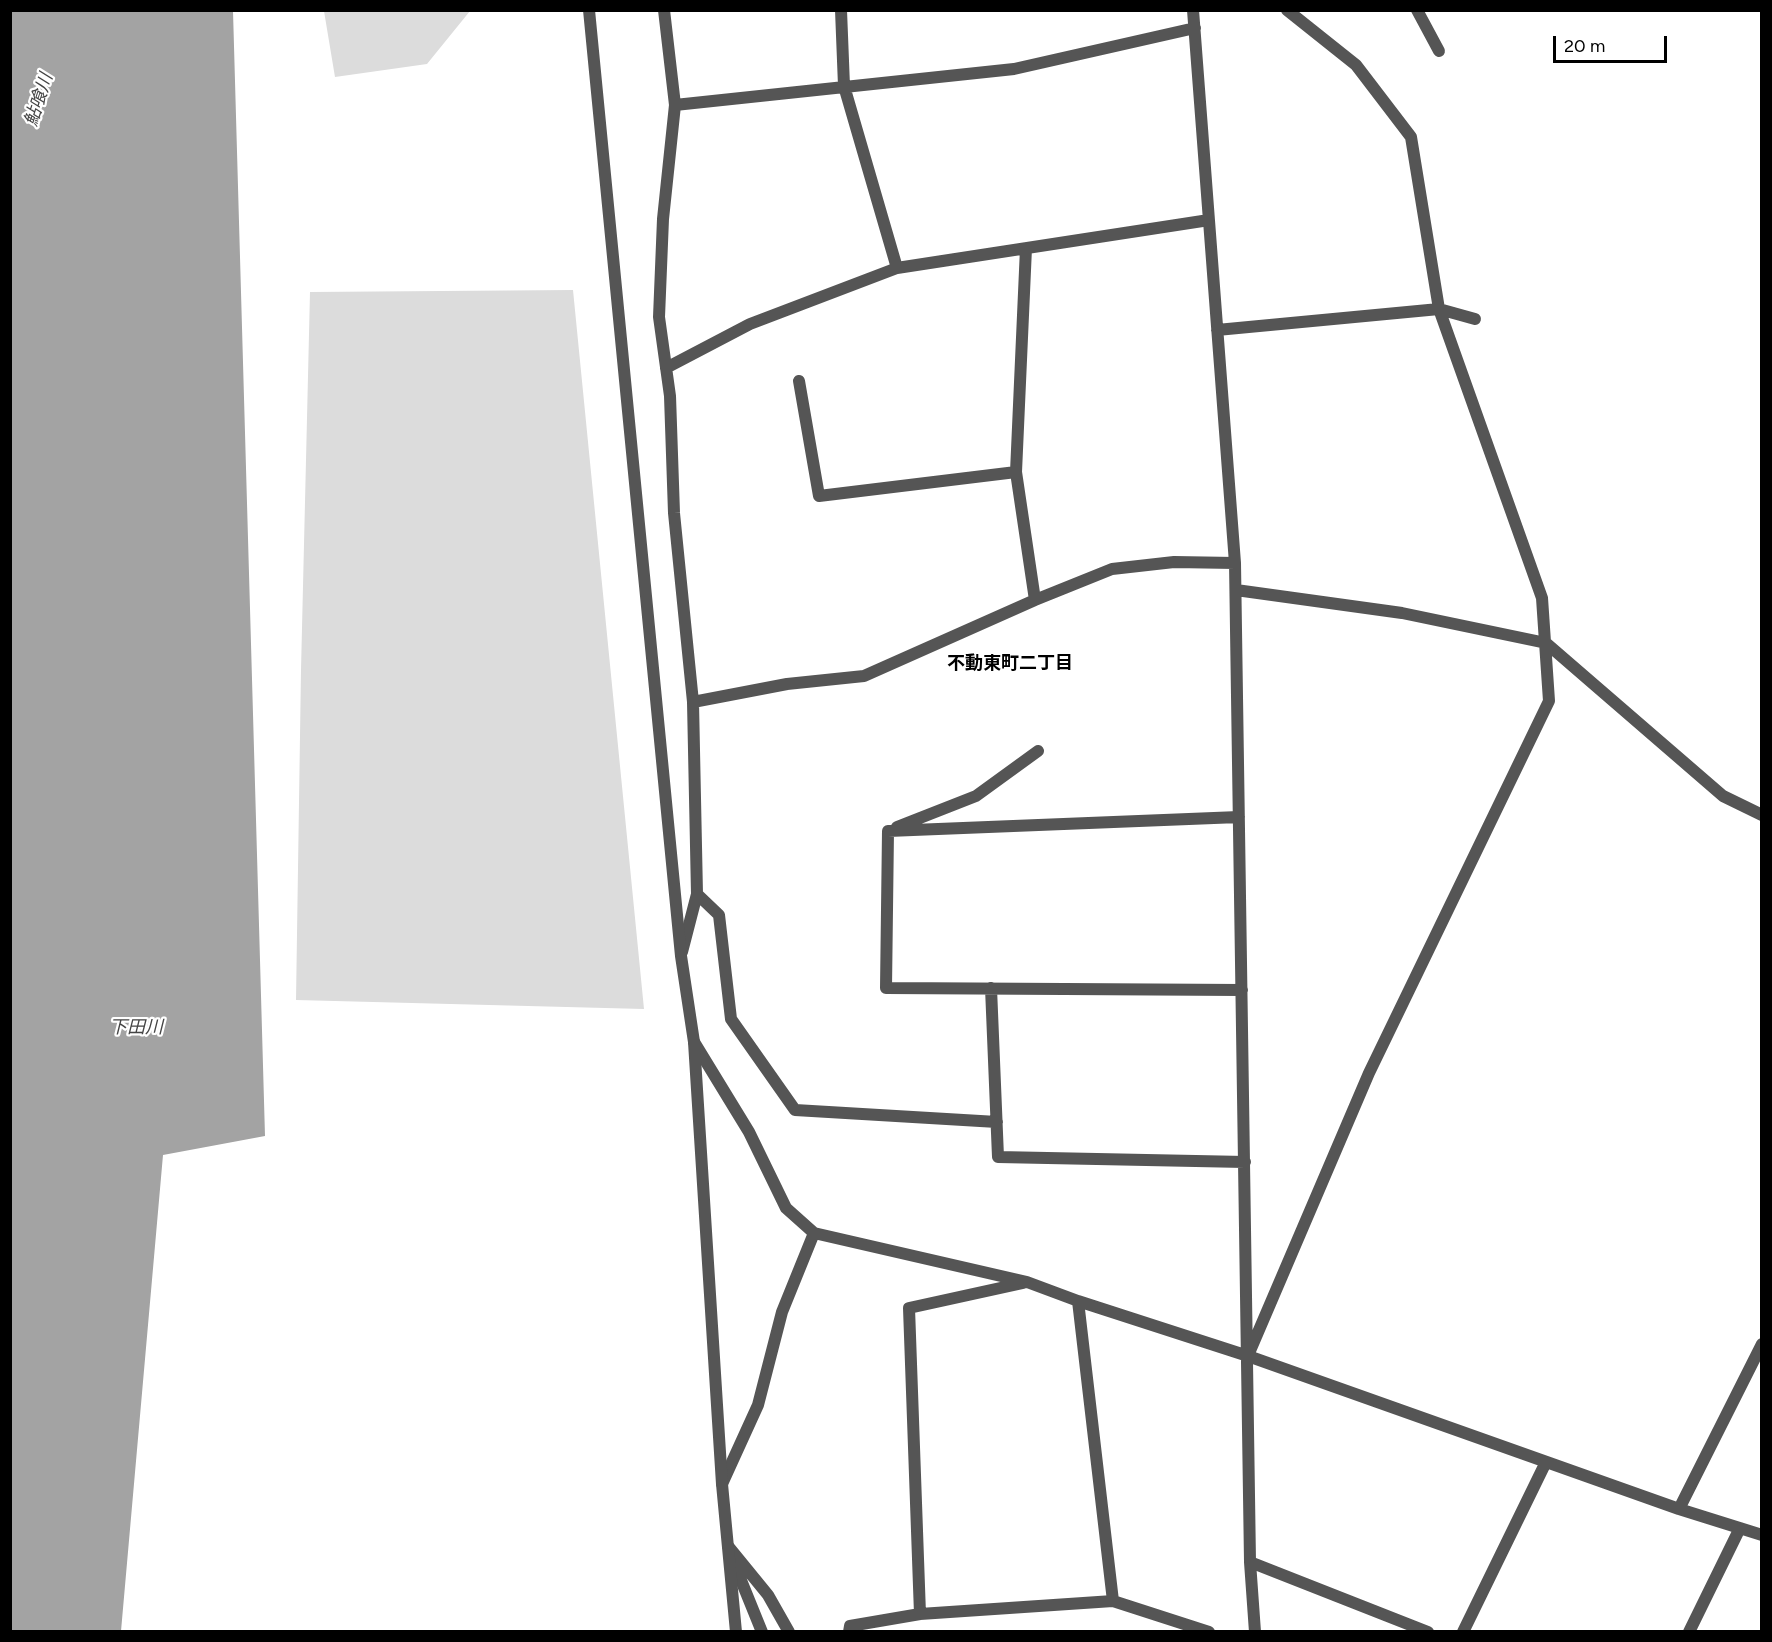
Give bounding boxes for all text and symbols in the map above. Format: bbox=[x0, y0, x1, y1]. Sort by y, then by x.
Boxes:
scale bar bbox=[1556, 24, 1670, 62]
text: 20 m bbox=[1564, 35, 1605, 57]
water label: 鮎喰川 bbox=[20, 71, 58, 129]
district label: 不動東町二丁目 bbox=[947, 653, 1073, 675]
water label: 下田川 bbox=[109, 1017, 163, 1039]

